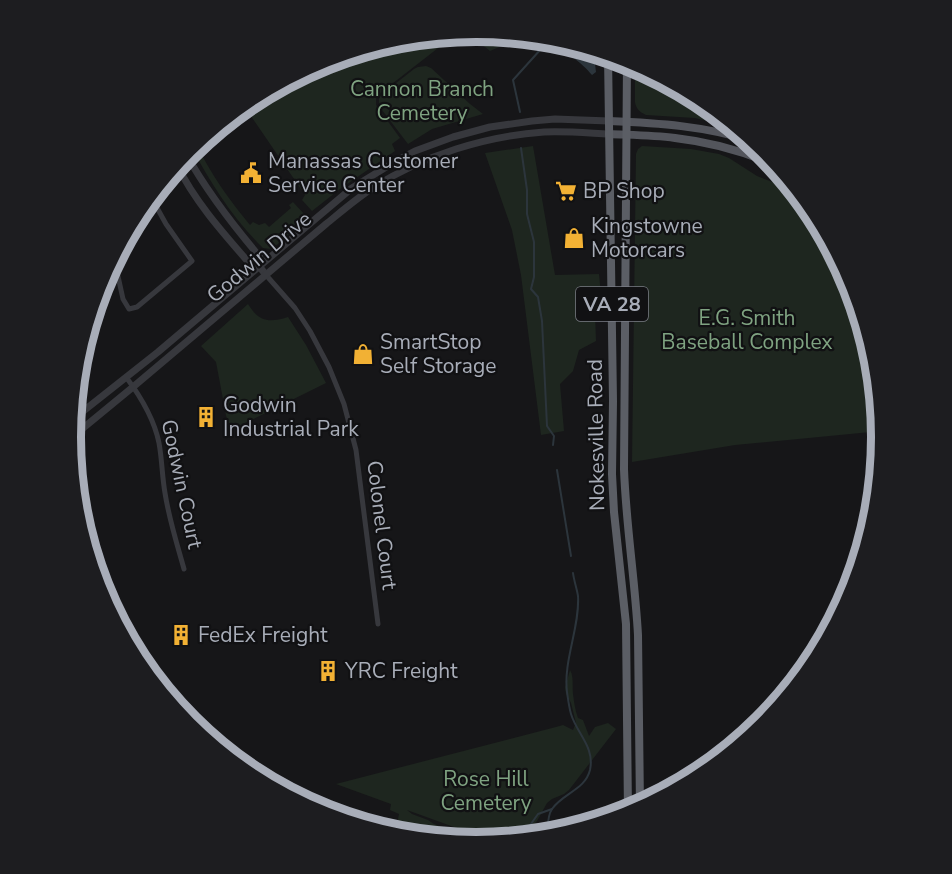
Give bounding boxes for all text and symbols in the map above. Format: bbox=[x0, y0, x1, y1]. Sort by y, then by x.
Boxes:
park label: Cannon Branch Cemetery bbox=[350, 75, 494, 127]
place label: Manassas Customer Service Center bbox=[268, 147, 459, 199]
public building icon: Manassas Customer Service Center bbox=[239, 161, 263, 185]
place label: BP Shop bbox=[583, 177, 665, 205]
supermarket icon: BP Shop bbox=[554, 179, 578, 203]
street label: Godwin Drive bbox=[201, 205, 317, 309]
place label: Kingstowne Motorcars bbox=[591, 212, 703, 264]
shop icon: Kingstowne Motorcars bbox=[562, 226, 586, 250]
road number: VA 28 bbox=[576, 287, 648, 321]
park label: E.G. Smith Baseball Complex bbox=[661, 304, 833, 356]
place label: SmartStop Self Storage bbox=[380, 328, 496, 380]
shop icon: SmartStop Self Storage bbox=[351, 342, 375, 366]
street label: Nokesville Road bbox=[581, 359, 611, 511]
place label: Godwin Industrial Park bbox=[223, 391, 359, 443]
building icon: Godwin Industrial Park bbox=[194, 405, 218, 429]
street label: Godwin Court bbox=[155, 417, 209, 552]
street label: Colonel Court bbox=[360, 459, 404, 592]
place label: FedEx Freight bbox=[198, 621, 328, 649]
building icon: FedEx Freight bbox=[169, 623, 193, 647]
place label: YRC Freight bbox=[344, 657, 458, 685]
building icon: YRC Freight bbox=[316, 659, 340, 683]
park label: Rose Hill Cemetery bbox=[440, 765, 532, 817]

